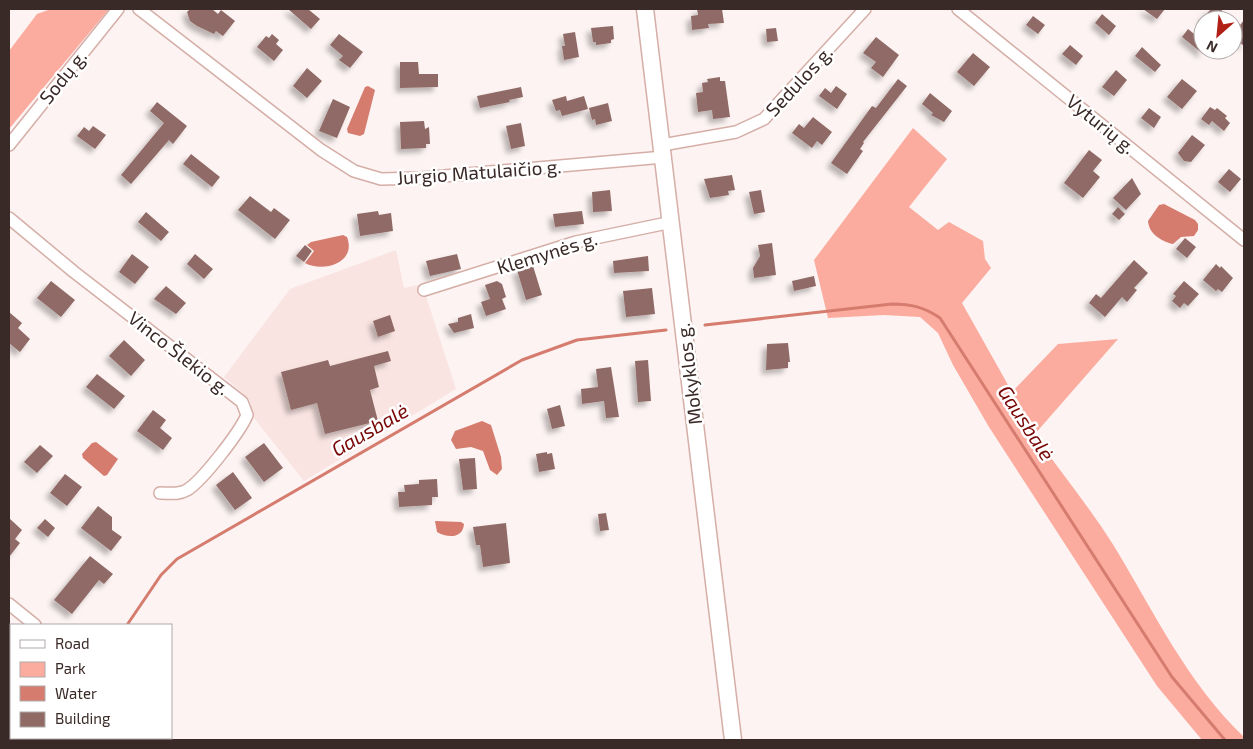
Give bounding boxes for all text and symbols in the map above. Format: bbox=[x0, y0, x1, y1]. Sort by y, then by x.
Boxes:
north arrow bbox=[1193, 10, 1243, 60]
text: N bbox=[1204, 37, 1220, 57]
street label: Sedulos g. bbox=[760, 41, 837, 121]
street label: Sodų g. bbox=[34, 45, 91, 108]
street label: Vyturių g. bbox=[1062, 89, 1140, 158]
street label: Jurgio Matulaičio g. bbox=[396, 154, 562, 189]
street label: Klemynės g. bbox=[494, 226, 600, 279]
street label: Vinco Šlekio g. bbox=[124, 306, 235, 399]
street label: Mokyklos g. bbox=[671, 322, 706, 426]
water label: Gausbalė bbox=[994, 380, 1060, 465]
water label: Gausbalė bbox=[327, 397, 412, 461]
legend bbox=[10, 624, 172, 739]
text: Road bbox=[55, 634, 90, 652]
text: Park bbox=[55, 659, 86, 677]
text: Water bbox=[55, 684, 97, 702]
text: Building bbox=[55, 709, 111, 727]

